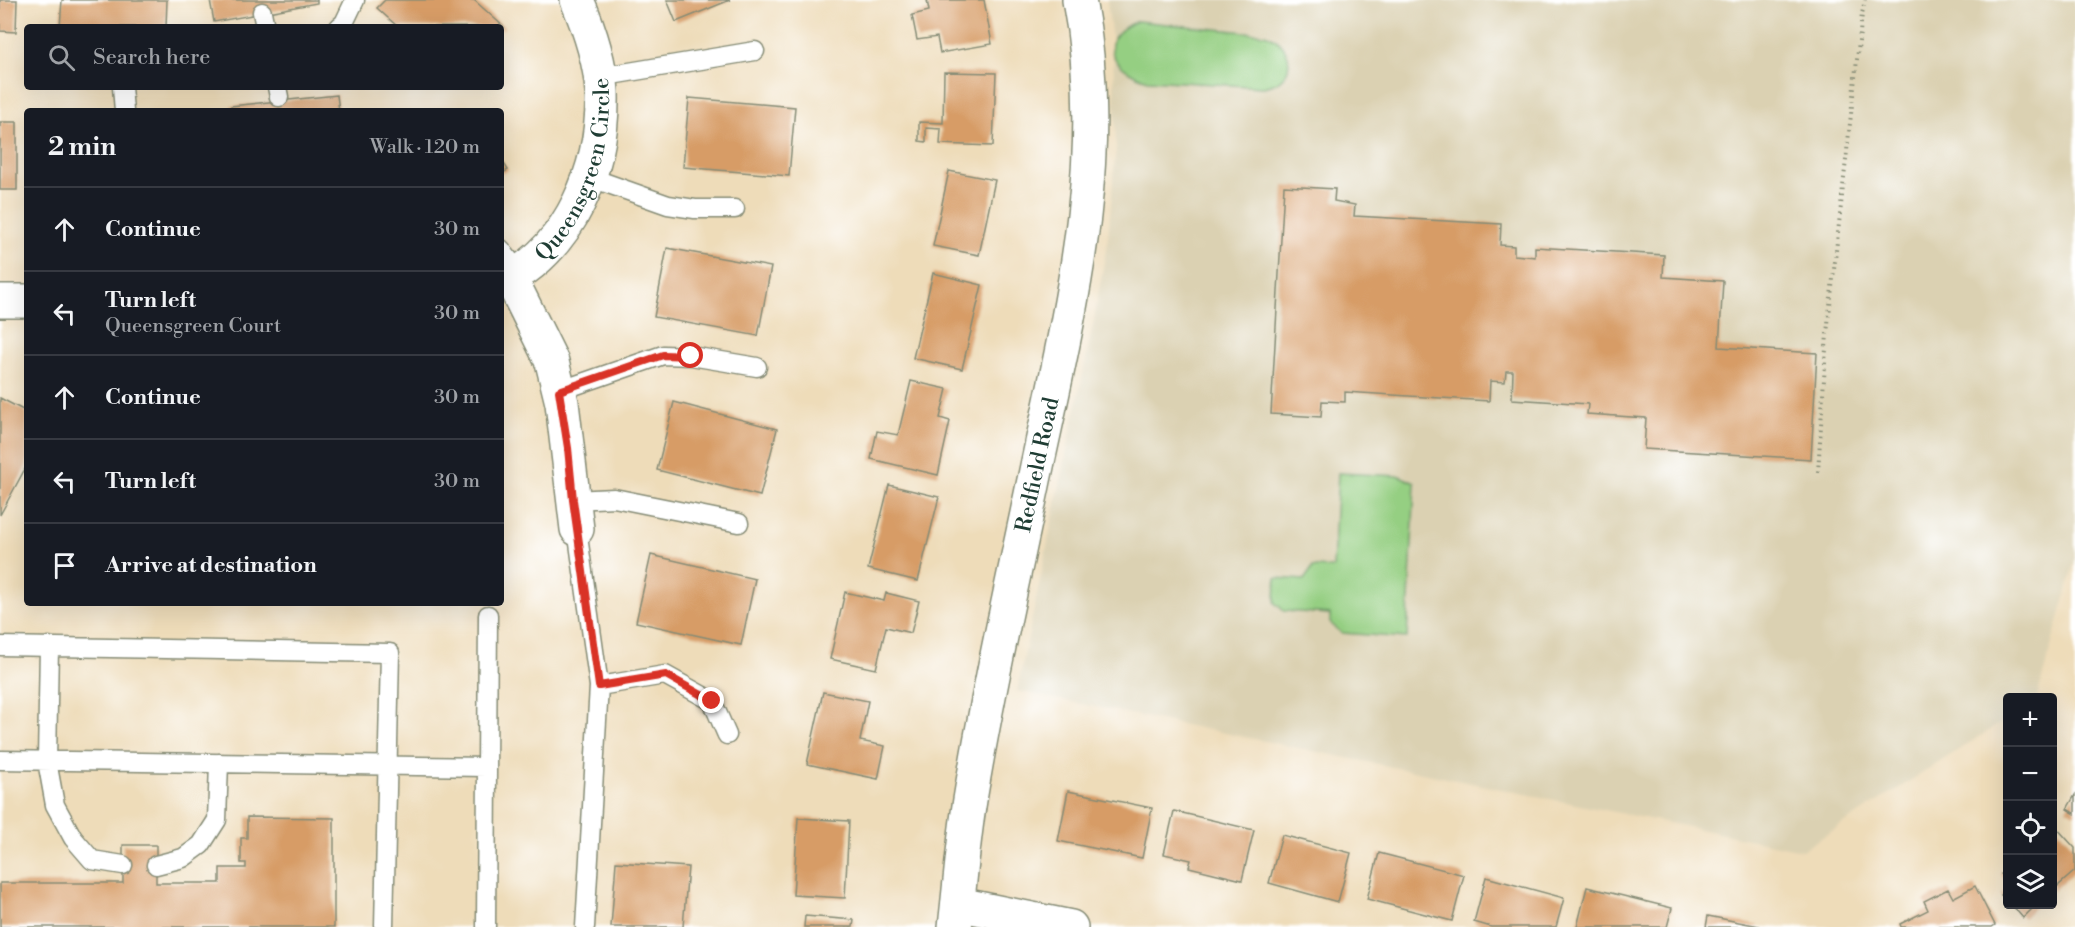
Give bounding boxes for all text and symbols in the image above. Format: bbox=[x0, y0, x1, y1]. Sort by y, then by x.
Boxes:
search box bbox=[24, 24, 504, 90]
icon: search bbox=[45, 41, 78, 74]
text: Search here bbox=[93, 44, 210, 71]
street label: Queensgreen Circle bbox=[529, 76, 616, 267]
text: 2 min bbox=[48, 131, 116, 163]
text: Walk · 120 m bbox=[370, 135, 480, 160]
icon: ahead bbox=[48, 213, 81, 246]
text: Continue bbox=[105, 216, 201, 243]
text: 30 m bbox=[434, 217, 480, 242]
text: Turn left bbox=[105, 287, 196, 314]
icon: left bbox=[48, 297, 81, 330]
text: 30 m bbox=[434, 301, 480, 326]
text: Queensgreen Court bbox=[105, 314, 281, 339]
route start bbox=[677, 342, 703, 368]
icon: ahead bbox=[48, 381, 81, 414]
text: Continue bbox=[105, 384, 201, 411]
text: 30 m bbox=[434, 385, 480, 410]
street label: Redfield Road bbox=[1010, 394, 1065, 535]
icon: left bbox=[48, 465, 81, 498]
text: Turn left bbox=[105, 468, 196, 495]
text: 30 m bbox=[434, 469, 480, 494]
icon: arrive bbox=[48, 549, 81, 582]
text: Arrive at destination bbox=[105, 552, 317, 579]
route end bbox=[698, 687, 724, 713]
map controls bbox=[2003, 693, 2057, 909]
button: + bbox=[2003, 693, 2057, 747]
button: − bbox=[2003, 747, 2057, 801]
button: locate bbox=[2003, 801, 2057, 855]
button: layers bbox=[2003, 855, 2057, 909]

